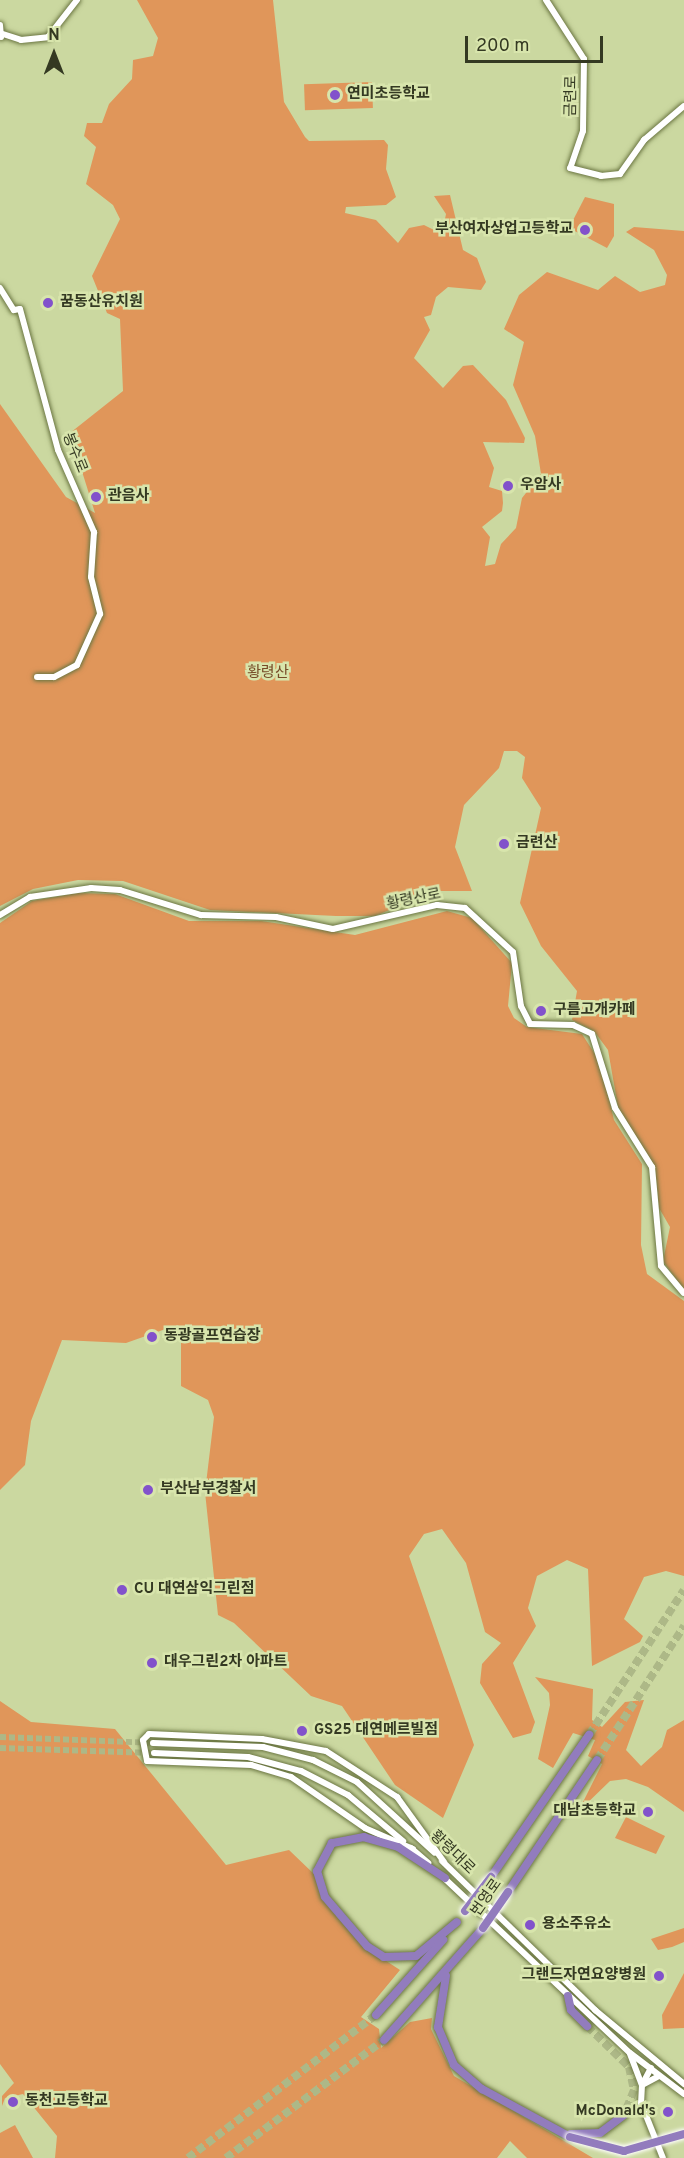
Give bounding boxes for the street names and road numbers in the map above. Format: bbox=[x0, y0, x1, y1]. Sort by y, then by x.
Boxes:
street label: 금련로 bbox=[563, 75, 581, 117]
street label: 봉수로 bbox=[58, 430, 90, 476]
street label: 황령산로 bbox=[385, 885, 443, 915]
street label: 황령대로 bbox=[426, 1827, 478, 1879]
street label: 번영로 bbox=[468, 1876, 506, 1920]

